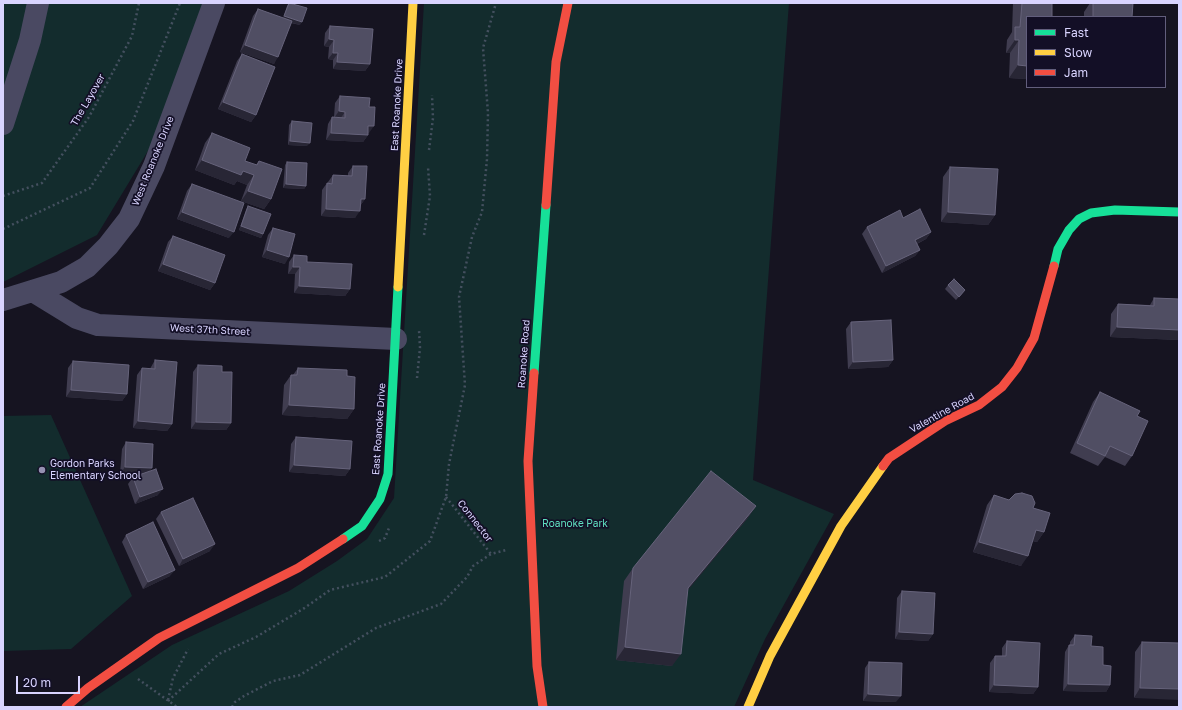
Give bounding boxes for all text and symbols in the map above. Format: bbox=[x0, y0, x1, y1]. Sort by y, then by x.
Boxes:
legend bbox=[1026, 16, 1166, 88]
text: Fast bbox=[1064, 25, 1089, 40]
text: Slow bbox=[1064, 45, 1092, 60]
street label: East Roanoke Drive bbox=[389, 59, 405, 151]
text: Jam bbox=[1064, 65, 1088, 80]
street label: The Layover bbox=[68, 72, 108, 128]
street label: West Roanoke Drive bbox=[129, 114, 177, 208]
street label: Roanoke Road bbox=[516, 319, 532, 389]
street label: West 37th Street bbox=[170, 322, 250, 338]
street label: East Roanoke Drive bbox=[370, 382, 388, 476]
street label: Valentine Road bbox=[907, 390, 977, 436]
place label: Gordon Parks Elementary School bbox=[50, 458, 141, 482]
marker: Gordon Parks Elementary School bbox=[37, 465, 47, 475]
street label: Connector bbox=[455, 498, 495, 544]
park label: Roanoke Park bbox=[542, 518, 608, 530]
scale bar bbox=[18, 668, 82, 694]
text: 20 m bbox=[23, 675, 51, 690]

